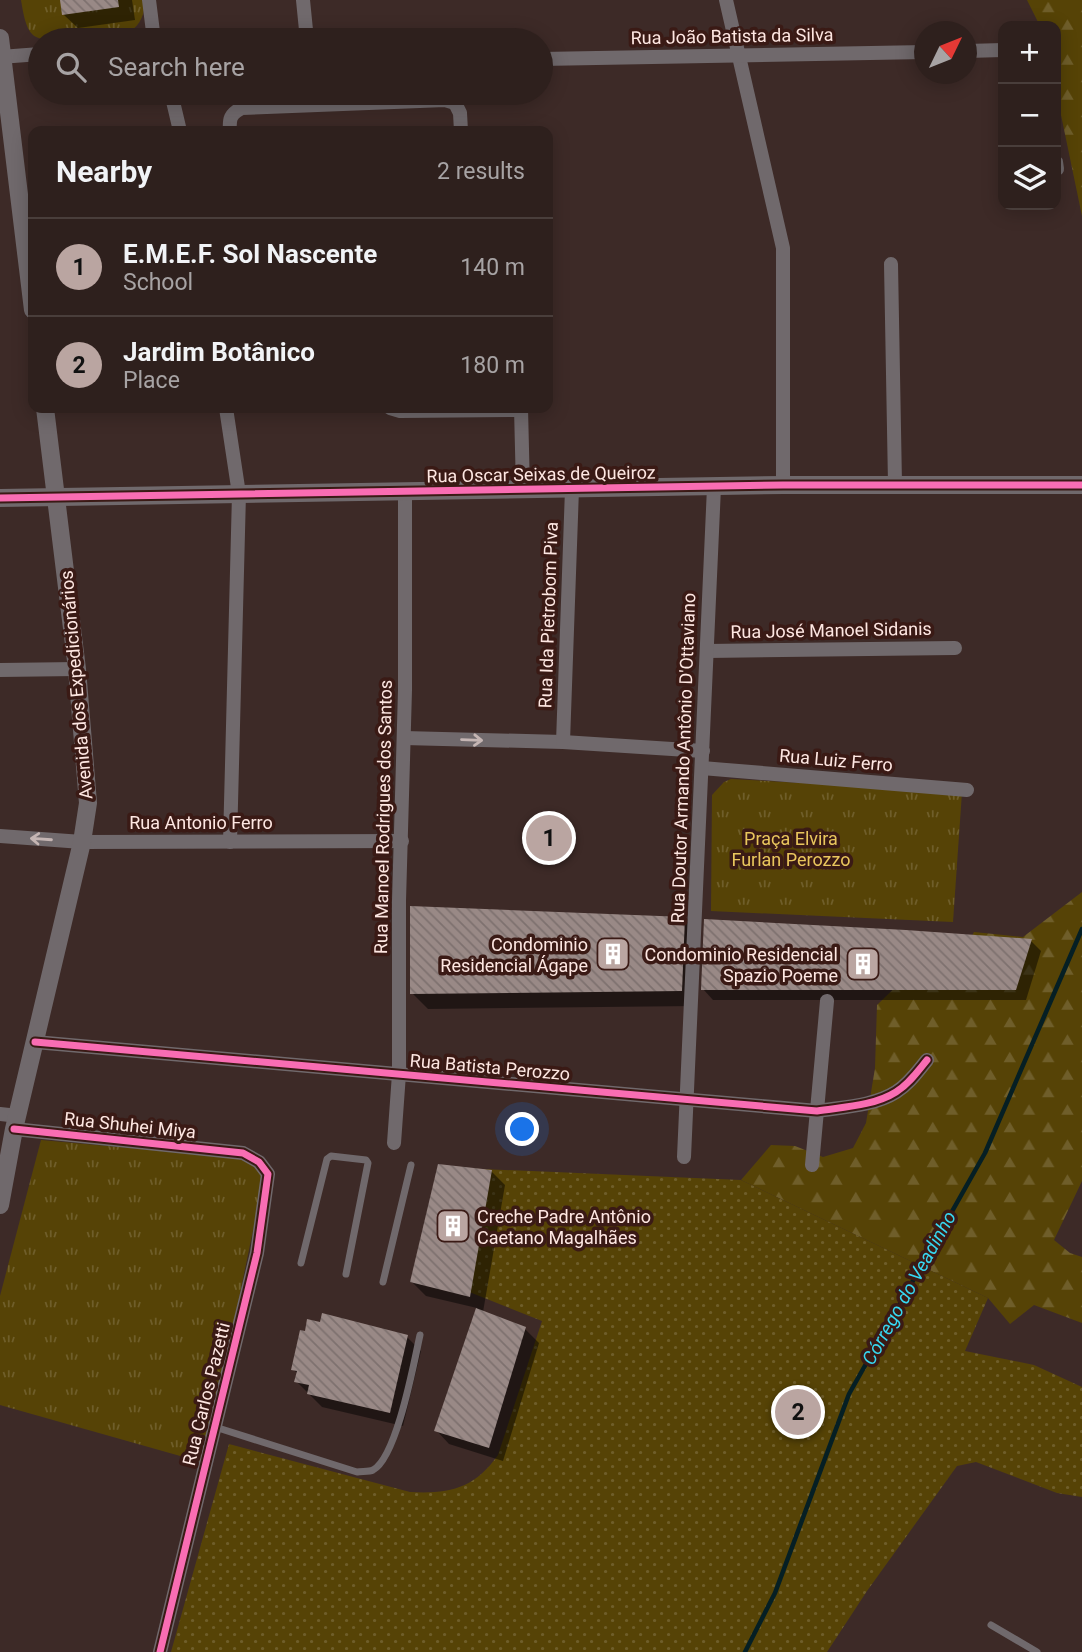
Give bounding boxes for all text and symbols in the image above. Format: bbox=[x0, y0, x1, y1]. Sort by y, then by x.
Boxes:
north arrow bbox=[914, 21, 977, 84]
map controls bbox=[998, 21, 1061, 210]
button: + bbox=[998, 21, 1061, 84]
street label: Rua João Batista da Silva bbox=[630, 24, 834, 48]
search box bbox=[28, 28, 553, 105]
icon: search bbox=[52, 48, 90, 86]
text: Search here bbox=[108, 52, 245, 82]
button: − bbox=[998, 84, 1061, 147]
button: layers bbox=[998, 147, 1061, 210]
text: Nearby bbox=[56, 154, 152, 189]
text: 2 results bbox=[437, 158, 525, 185]
text: E.M.E.F. Sol Nascente bbox=[123, 239, 377, 269]
text: 1 bbox=[72, 254, 86, 281]
text: 140 m bbox=[460, 254, 525, 281]
text: School bbox=[123, 269, 193, 296]
text: Jardim Botânico bbox=[123, 337, 315, 367]
text: 2 bbox=[72, 352, 86, 379]
text: 180 m bbox=[460, 352, 525, 379]
text: Place bbox=[123, 367, 180, 394]
street label: Rua Oscar Seixas de Queiroz bbox=[426, 462, 656, 486]
street label: Rua Ida Pietrobom Piva bbox=[534, 521, 562, 709]
street label: Avenida dos Expedicionários bbox=[56, 570, 96, 800]
street label: Rua Doutor Armando Antônio D'Ottaviano bbox=[667, 592, 699, 924]
street label: Rua José Manoel Sidanis bbox=[730, 618, 932, 642]
street label: Rua Manoel Rodrigues dos Santos bbox=[370, 680, 396, 954]
one-way arrow bbox=[461, 733, 484, 747]
street label: Rua Luiz Ferro bbox=[778, 745, 894, 775]
street label: Rua Antonio Ferro bbox=[129, 812, 273, 833]
pin: 1 bbox=[526, 812, 572, 864]
park label: Praça Elvira Furlan Perozzo bbox=[731, 828, 851, 870]
one-way arrow bbox=[30, 832, 53, 845]
place label: Condominio Residencial Ágape bbox=[440, 934, 588, 976]
building icon: Condominio Residencial Ágape bbox=[594, 935, 632, 973]
place label: Condominio Residencial Spazio Poeme bbox=[645, 944, 838, 986]
building icon: Condominio Residencial Spazio Poeme bbox=[844, 945, 882, 983]
street label: Rua Batista Perozzo bbox=[409, 1050, 571, 1084]
street label: Rua Shuhei Miya bbox=[63, 1108, 197, 1142]
your location bbox=[505, 1112, 539, 1146]
place label: Creche Padre Antônio Caetano Magalhães bbox=[477, 1206, 651, 1248]
building icon: Creche Padre Antônio Caetano Magalhães bbox=[434, 1207, 472, 1245]
water label: Córrego do Veadinho bbox=[857, 1207, 961, 1369]
street label: Rua Carlos Pazetti bbox=[178, 1320, 234, 1468]
pin: 2 bbox=[775, 1386, 821, 1438]

